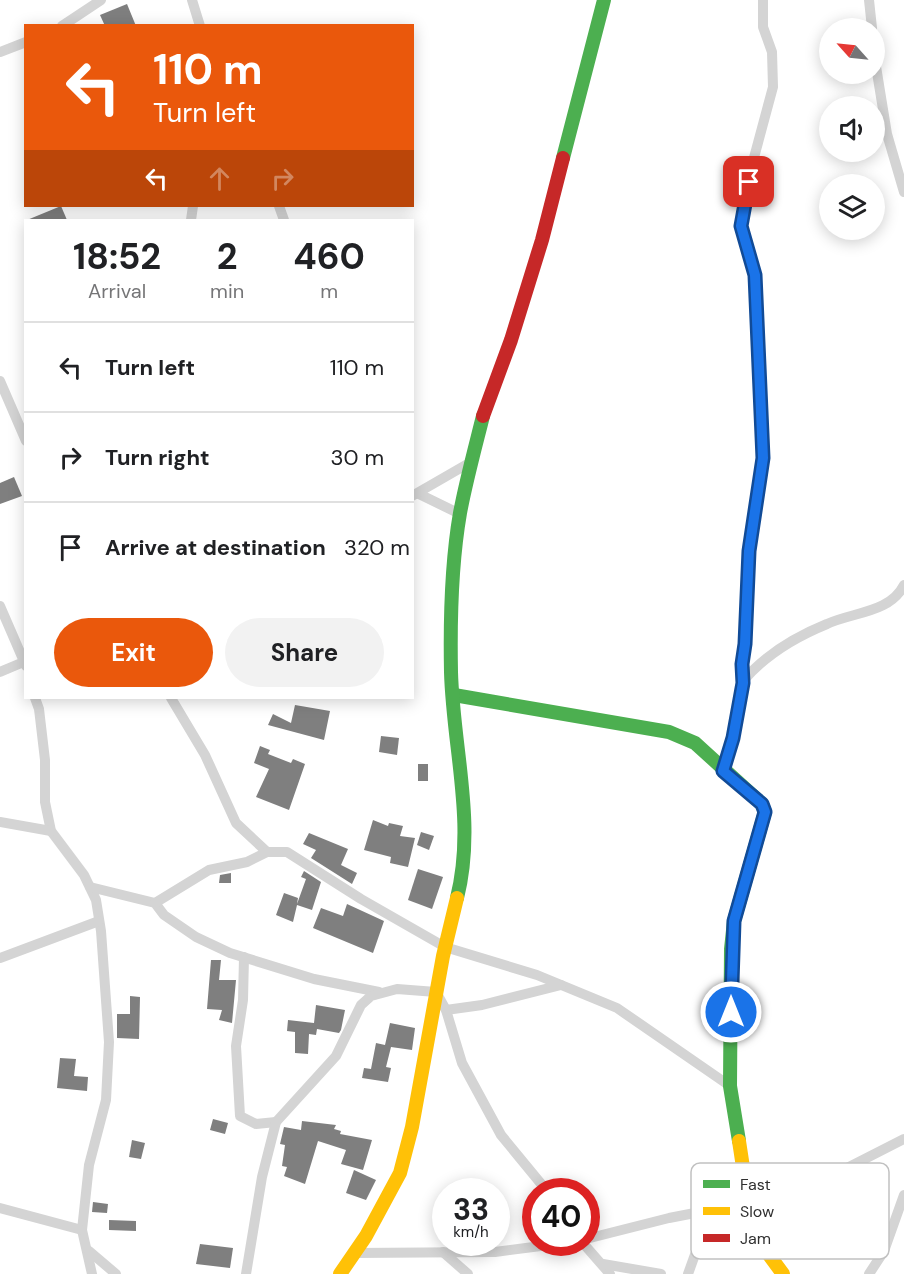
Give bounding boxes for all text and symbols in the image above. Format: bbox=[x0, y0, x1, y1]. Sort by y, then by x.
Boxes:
north arrow bbox=[819, 18, 885, 84]
map controls bbox=[819, 18, 885, 240]
text: 110 m bbox=[153, 42, 263, 97]
icon: left bbox=[54, 48, 132, 126]
text: Turn left bbox=[153, 95, 256, 130]
button: sound bbox=[819, 96, 885, 162]
pin bbox=[723, 156, 774, 207]
icon: left bbox=[140, 162, 173, 195]
icon: ahead bbox=[203, 162, 236, 195]
icon: right bbox=[266, 162, 299, 195]
icon: arrive bbox=[732, 165, 765, 198]
button: layers bbox=[819, 174, 885, 240]
text: 18:52 bbox=[73, 233, 161, 280]
text: 2 bbox=[217, 233, 238, 280]
text: 460 bbox=[293, 233, 365, 280]
text: Arrival bbox=[88, 278, 146, 304]
text: min bbox=[210, 278, 244, 304]
text: m bbox=[320, 278, 338, 304]
icon: left bbox=[54, 351, 87, 384]
text: Turn left bbox=[105, 353, 195, 382]
text: 110 m bbox=[330, 353, 384, 382]
icon: right bbox=[54, 441, 87, 474]
text: Turn right bbox=[105, 443, 210, 472]
text: 30 m bbox=[330, 443, 384, 472]
icon: arrive bbox=[54, 531, 87, 564]
text: Arrive at destination bbox=[105, 533, 326, 562]
text: 320 m bbox=[344, 533, 410, 562]
button: Exit bbox=[54, 618, 213, 687]
button: Share bbox=[225, 618, 384, 687]
position arrow bbox=[699, 980, 763, 1044]
legend bbox=[691, 1163, 889, 1259]
text: Fast bbox=[740, 1174, 771, 1195]
speed limit sign: 40 bbox=[522, 1178, 600, 1256]
text: 33 bbox=[453, 1190, 489, 1229]
text: Slow bbox=[740, 1201, 774, 1222]
text: km/h bbox=[453, 1222, 489, 1242]
text: Jam bbox=[740, 1228, 771, 1249]

